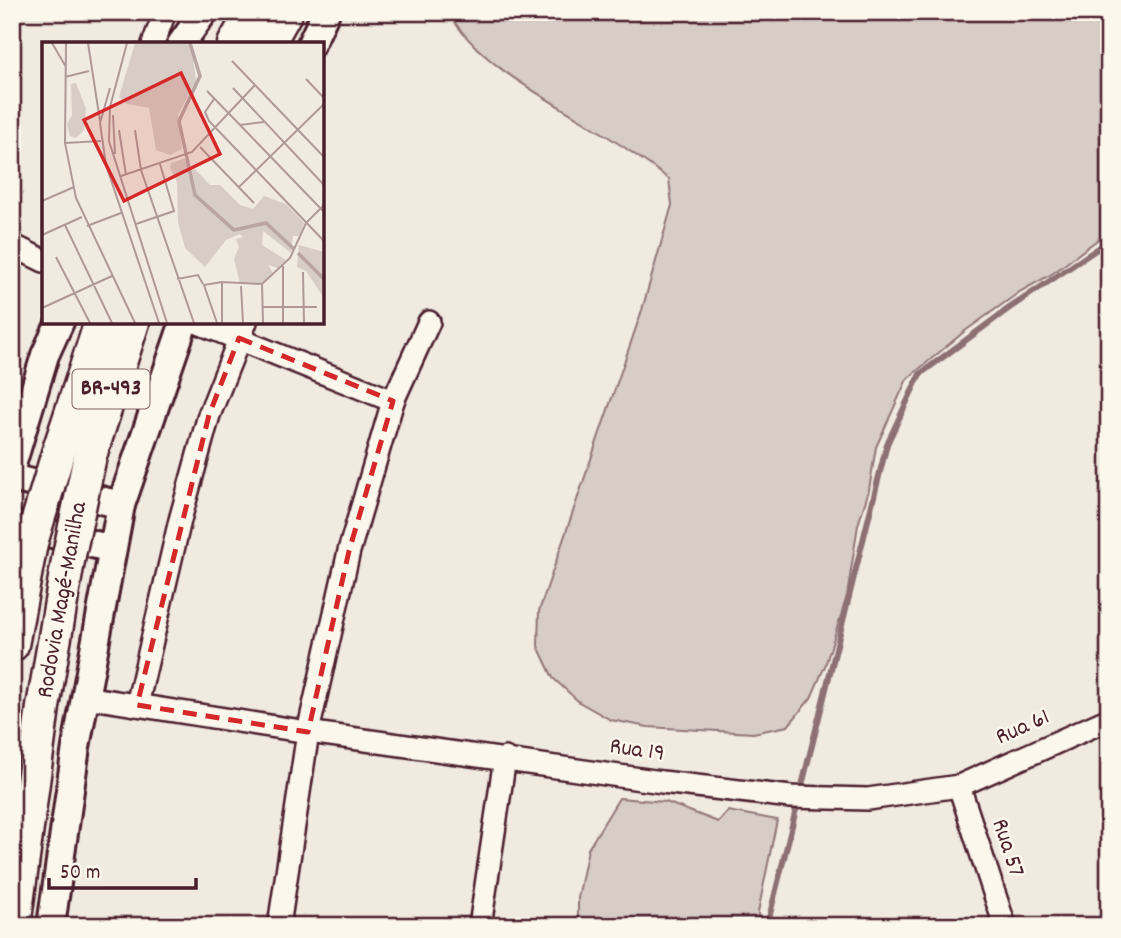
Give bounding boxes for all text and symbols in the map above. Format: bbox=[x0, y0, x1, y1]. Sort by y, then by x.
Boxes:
inset map bbox=[42, 42, 324, 324]
road number: BR-493 bbox=[72, 370, 150, 408]
street label: Rodovia Magé-Manilha bbox=[29, 499, 97, 701]
street label: Rua 61 bbox=[991, 701, 1055, 755]
street label: Rua 19 bbox=[607, 730, 667, 772]
street label: Rua 57 bbox=[982, 815, 1032, 881]
scale bar bbox=[49, 847, 196, 891]
text: 50 m bbox=[60, 859, 100, 889]

